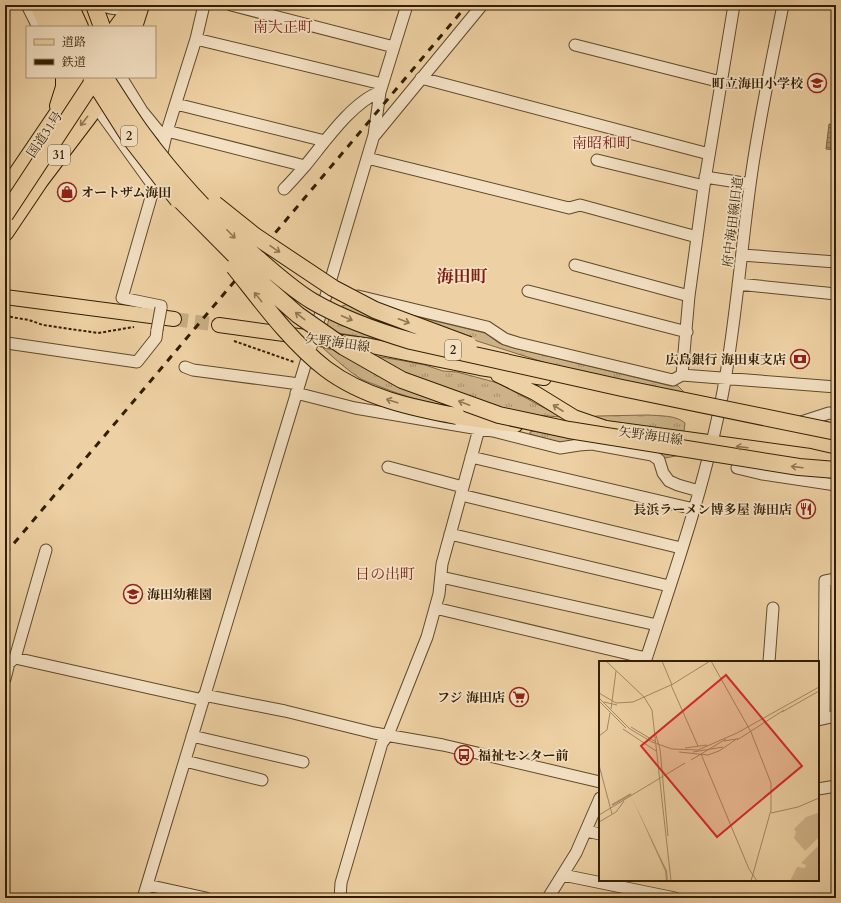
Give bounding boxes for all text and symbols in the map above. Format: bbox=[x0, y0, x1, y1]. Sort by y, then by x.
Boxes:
district label: 南大正町 bbox=[253, 17, 313, 37]
legend bbox=[26, 26, 156, 78]
text: 道路 bbox=[62, 34, 86, 50]
text: 鉄道 bbox=[61, 54, 86, 70]
school or university icon: 町立海田小学校 bbox=[806, 72, 828, 94]
place label: 町立海田小学校 bbox=[712, 75, 804, 93]
street label: 国道31号 bbox=[23, 108, 65, 160]
one-way arrow bbox=[80, 116, 89, 127]
road number: 2 bbox=[121, 126, 137, 146]
district label: 南昭和町 bbox=[572, 133, 632, 153]
road number: 31 bbox=[48, 145, 70, 165]
street label: 府中海田線旧道 bbox=[719, 176, 747, 268]
shop icon: オートザム海田 bbox=[56, 181, 78, 203]
place label: オートザム海田 bbox=[81, 184, 171, 202]
one-way arrow bbox=[226, 229, 236, 239]
one-way arrow bbox=[269, 245, 280, 253]
district label: 海田町 bbox=[437, 265, 488, 288]
one-way arrow bbox=[254, 292, 263, 303]
one-way arrow bbox=[295, 312, 306, 320]
one-way arrow bbox=[340, 315, 352, 323]
one-way arrow bbox=[398, 318, 410, 326]
street label: 矢野海田線 bbox=[304, 330, 371, 356]
road number: 2 bbox=[445, 340, 461, 360]
bank icon: 広島銀行 海田東支店 bbox=[789, 348, 811, 370]
place label: 広島銀行 海田東支店 bbox=[666, 351, 786, 369]
one-way arrow bbox=[385, 397, 398, 404]
one-way arrow bbox=[458, 398, 470, 406]
one-way arrow bbox=[552, 403, 564, 411]
street label: 矢野海田線 bbox=[617, 423, 684, 449]
one-way arrow bbox=[736, 443, 749, 451]
one-way arrow bbox=[791, 463, 804, 470]
restaurant icon: 長浜ラーメン博多屋 海田店 bbox=[795, 498, 817, 520]
place label: 長浜ラーメン博多屋 海田店 bbox=[633, 501, 792, 519]
district label: 日の出町 bbox=[355, 564, 415, 584]
school or university icon: 海田幼稚園 bbox=[122, 583, 144, 605]
place label: 海田幼稚園 bbox=[147, 586, 212, 604]
inset map bbox=[599, 661, 819, 881]
supermarket icon: フジ 海田店 bbox=[508, 686, 530, 708]
place label: フジ 海田店 bbox=[437, 689, 505, 707]
bus stop icon: 福祉センター前 bbox=[453, 744, 475, 766]
place label: 福祉センター前 bbox=[478, 747, 568, 765]

